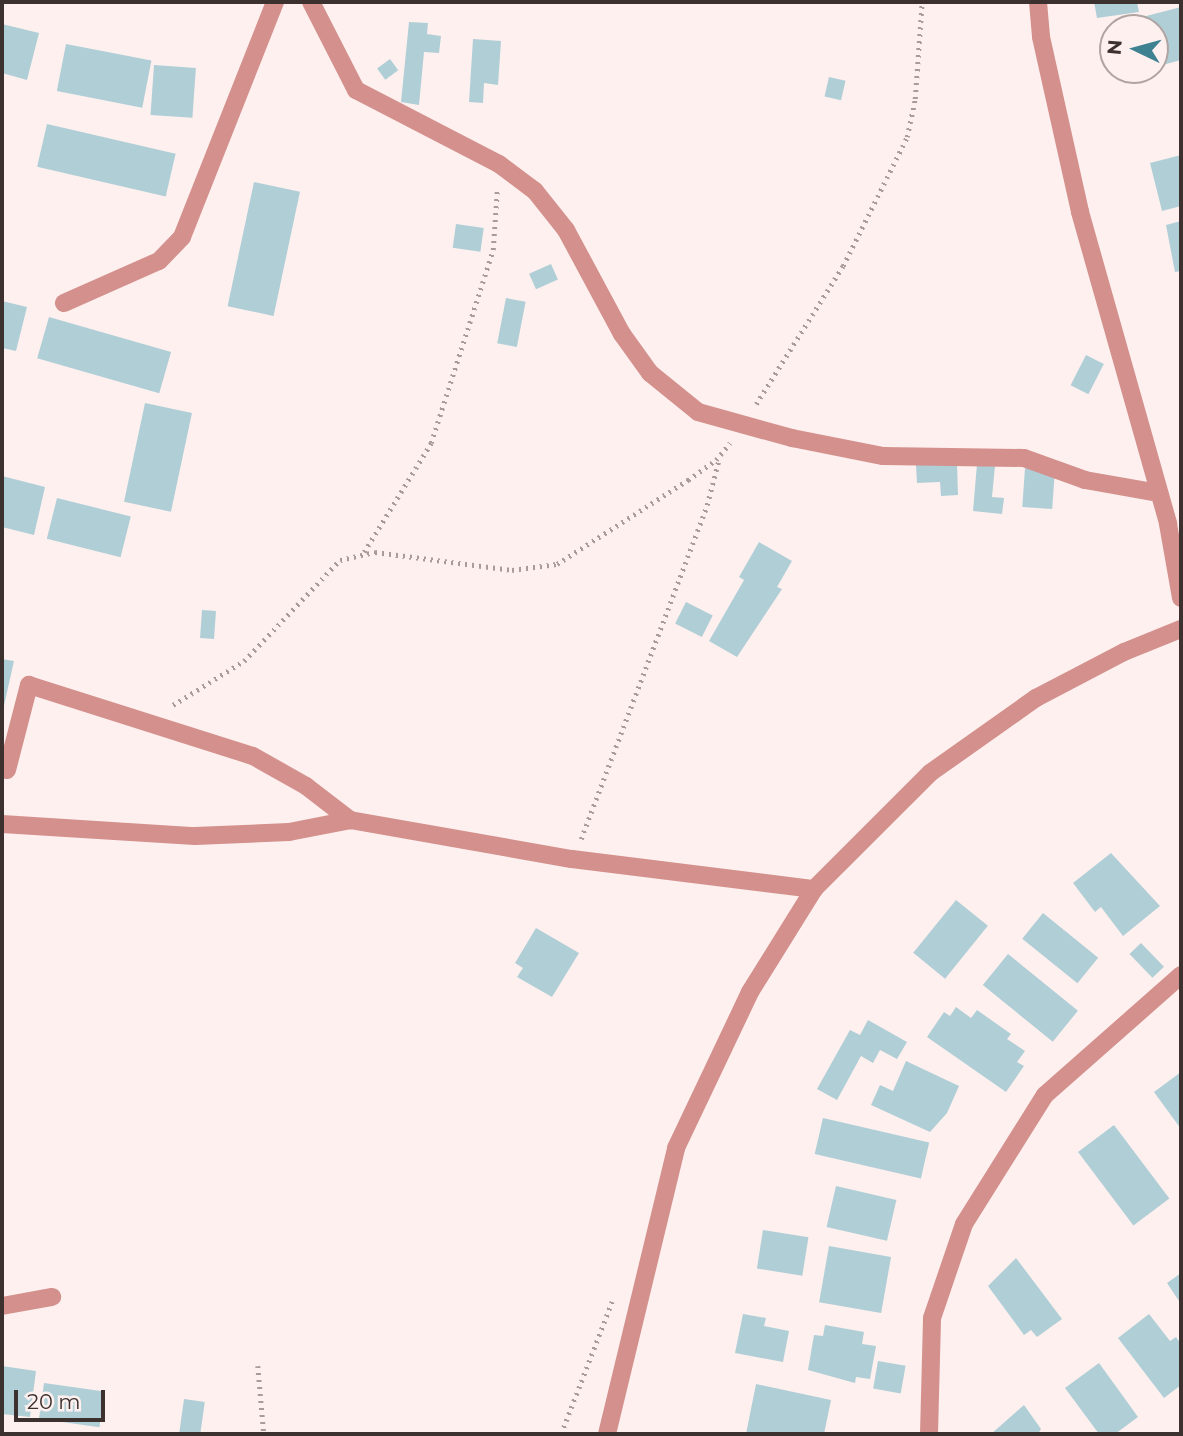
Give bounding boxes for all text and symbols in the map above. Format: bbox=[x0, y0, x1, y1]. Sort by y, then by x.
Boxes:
north arrow bbox=[1099, 14, 1169, 84]
text: N bbox=[1102, 39, 1127, 56]
scale bar bbox=[18, 1376, 108, 1420]
text: 20 m bbox=[27, 1389, 81, 1414]

